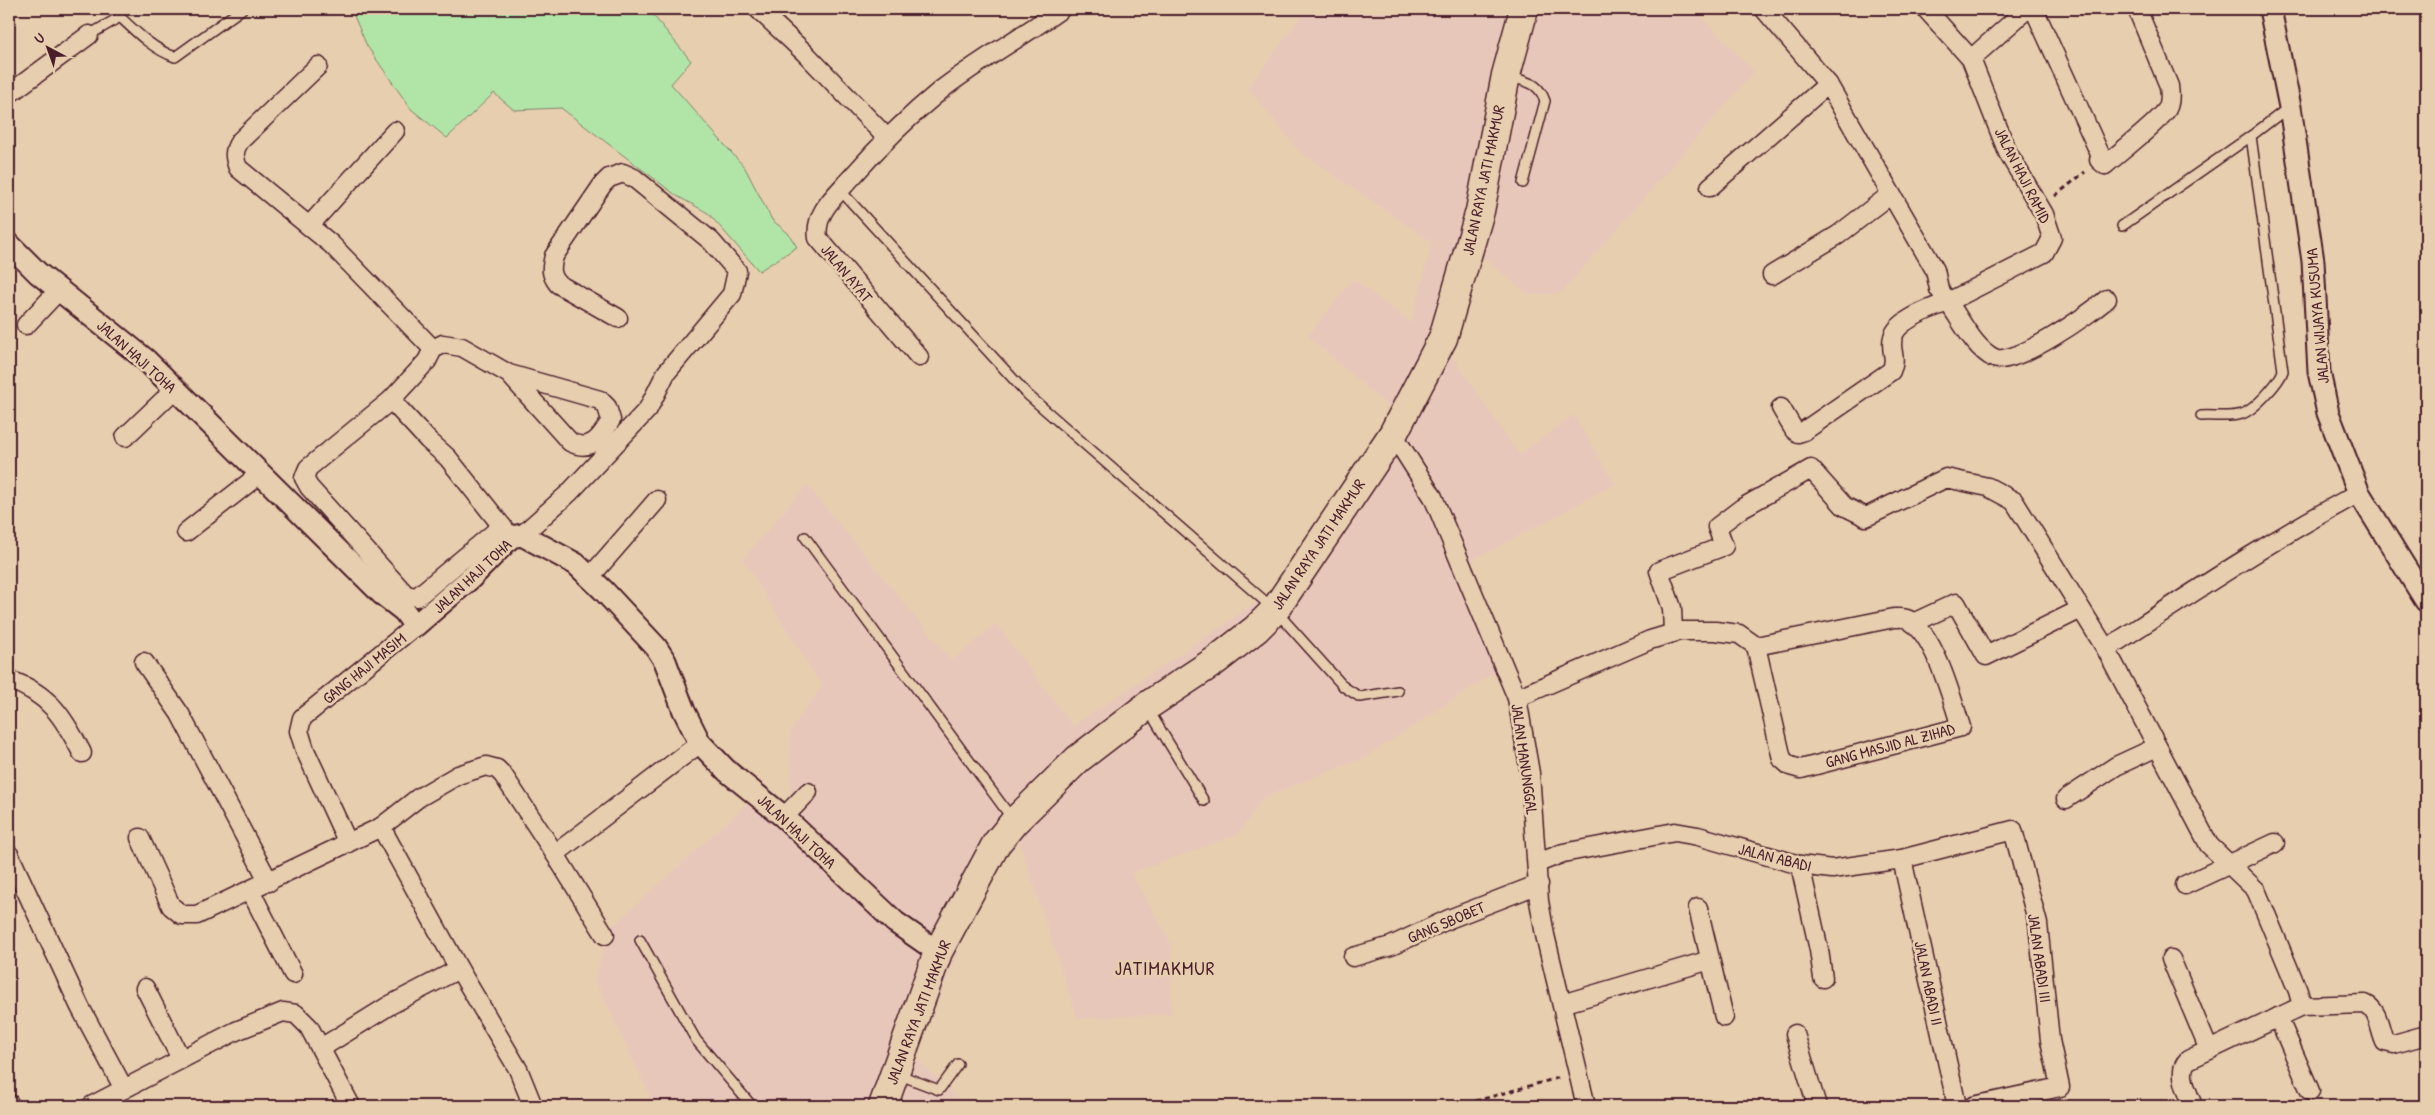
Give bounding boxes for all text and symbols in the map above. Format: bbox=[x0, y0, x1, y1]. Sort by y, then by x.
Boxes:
north arrow bbox=[22, 22, 72, 72]
text: U bbox=[30, 28, 49, 48]
street label: JALAN RAYA JATI MAKMUR bbox=[1456, 103, 1510, 257]
street label: JALAN HAJI RAMID bbox=[1990, 124, 2057, 227]
street label: JALAN AYAT bbox=[816, 239, 878, 307]
street label: JALAN WIJAYA KUSUMA bbox=[2300, 247, 2334, 385]
street label: JALAN HAJI TOHA bbox=[92, 314, 182, 398]
street label: JALAN RAYA JATI MAKMUR bbox=[1266, 474, 1370, 614]
street label: JALAN HAJI TOHA bbox=[428, 534, 516, 618]
street label: GANG HAJI MASIM bbox=[317, 627, 411, 709]
street label: JALAN MANUNGGAL bbox=[1506, 702, 1544, 816]
street label: GANG MASJID AL ZIHAD bbox=[1823, 717, 1958, 773]
street label: JALAN HAJI TOHA bbox=[753, 789, 841, 873]
street label: JALAN ABADI bbox=[1736, 837, 1814, 877]
street label: GANG SBOBET bbox=[1404, 896, 1489, 948]
street label: JALAN ABADI III bbox=[2023, 912, 2057, 1004]
street label: JALAN RAYA JATI MAKMUR bbox=[880, 937, 956, 1087]
street label: JALAN ABADI II bbox=[1909, 939, 1949, 1027]
district label: JATIMAKMUR bbox=[1115, 955, 1215, 981]

